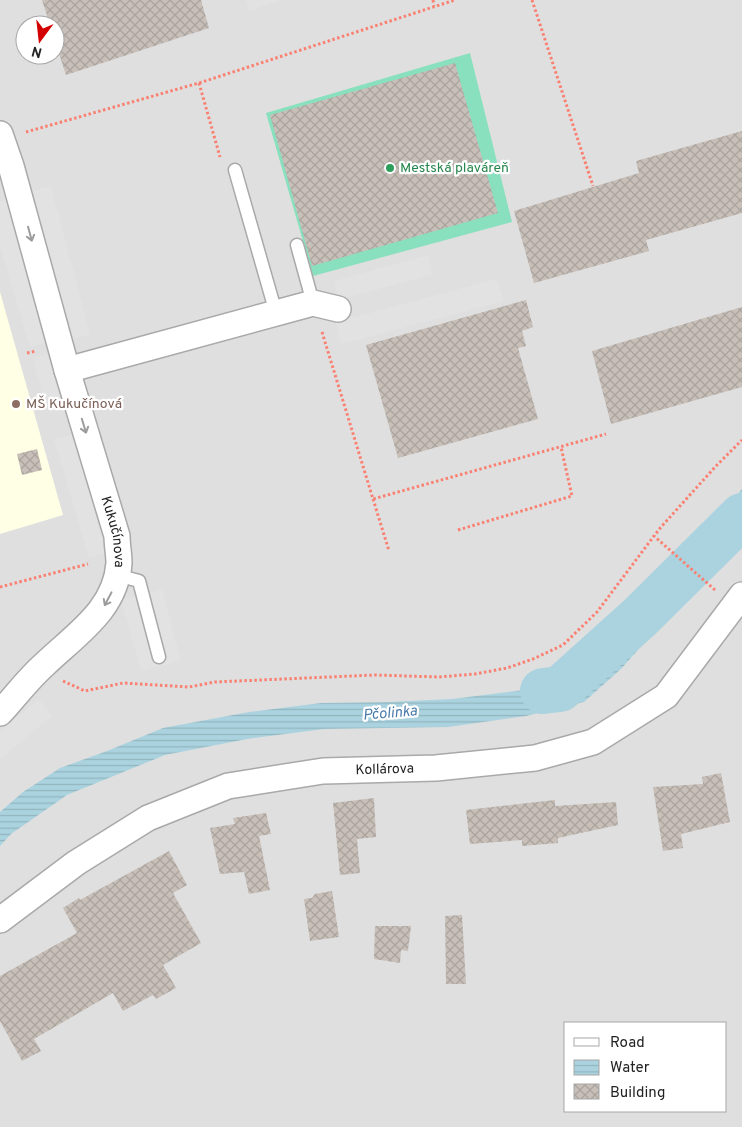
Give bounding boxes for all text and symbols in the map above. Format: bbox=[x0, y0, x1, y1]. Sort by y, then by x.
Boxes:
north arrow bbox=[15, 15, 65, 65]
text: N bbox=[30, 42, 44, 61]
place label: Mestská plaváreň bbox=[400, 160, 509, 177]
marker: Mestská plaváreň bbox=[384, 162, 396, 174]
one-way arrow bbox=[25, 226, 35, 242]
place label: MŠ Kukučínová bbox=[26, 395, 122, 413]
marker: MŠ Kukučínová bbox=[10, 398, 22, 410]
one-way arrow bbox=[80, 417, 89, 433]
street label: Kukučínova bbox=[97, 494, 128, 568]
one-way arrow bbox=[103, 591, 112, 606]
water label: Pčolinka bbox=[362, 702, 418, 726]
street label: Kollárova bbox=[355, 760, 414, 779]
legend bbox=[564, 1022, 727, 1112]
text: Road bbox=[610, 1034, 645, 1053]
text: Water bbox=[610, 1059, 650, 1078]
text: Building bbox=[610, 1084, 665, 1103]

